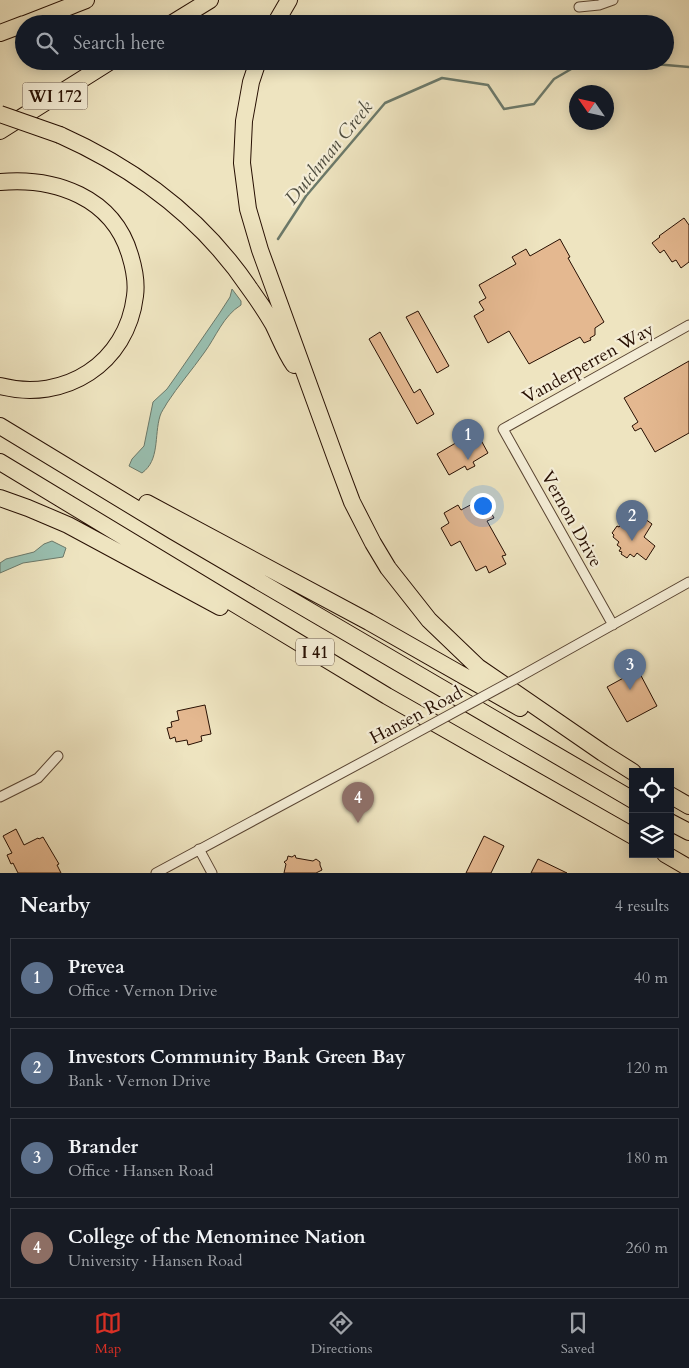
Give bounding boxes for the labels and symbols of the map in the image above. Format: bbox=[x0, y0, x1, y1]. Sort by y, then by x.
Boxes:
road number: WI 172 bbox=[22, 82, 88, 110]
north arrow bbox=[569, 85, 614, 130]
water label: Dutchman Creek bbox=[279, 95, 379, 210]
street label: Vanderperren Way bbox=[518, 317, 659, 410]
pin: 1 bbox=[452, 419, 484, 460]
street label: Vernon Drive bbox=[535, 467, 608, 572]
your location bbox=[470, 493, 496, 519]
pin: 2 bbox=[616, 500, 648, 541]
road number: I 41 bbox=[296, 638, 334, 666]
pin: 3 bbox=[614, 649, 646, 690]
street label: Hansen Road bbox=[365, 680, 467, 750]
pin: 4 bbox=[342, 782, 374, 823]

